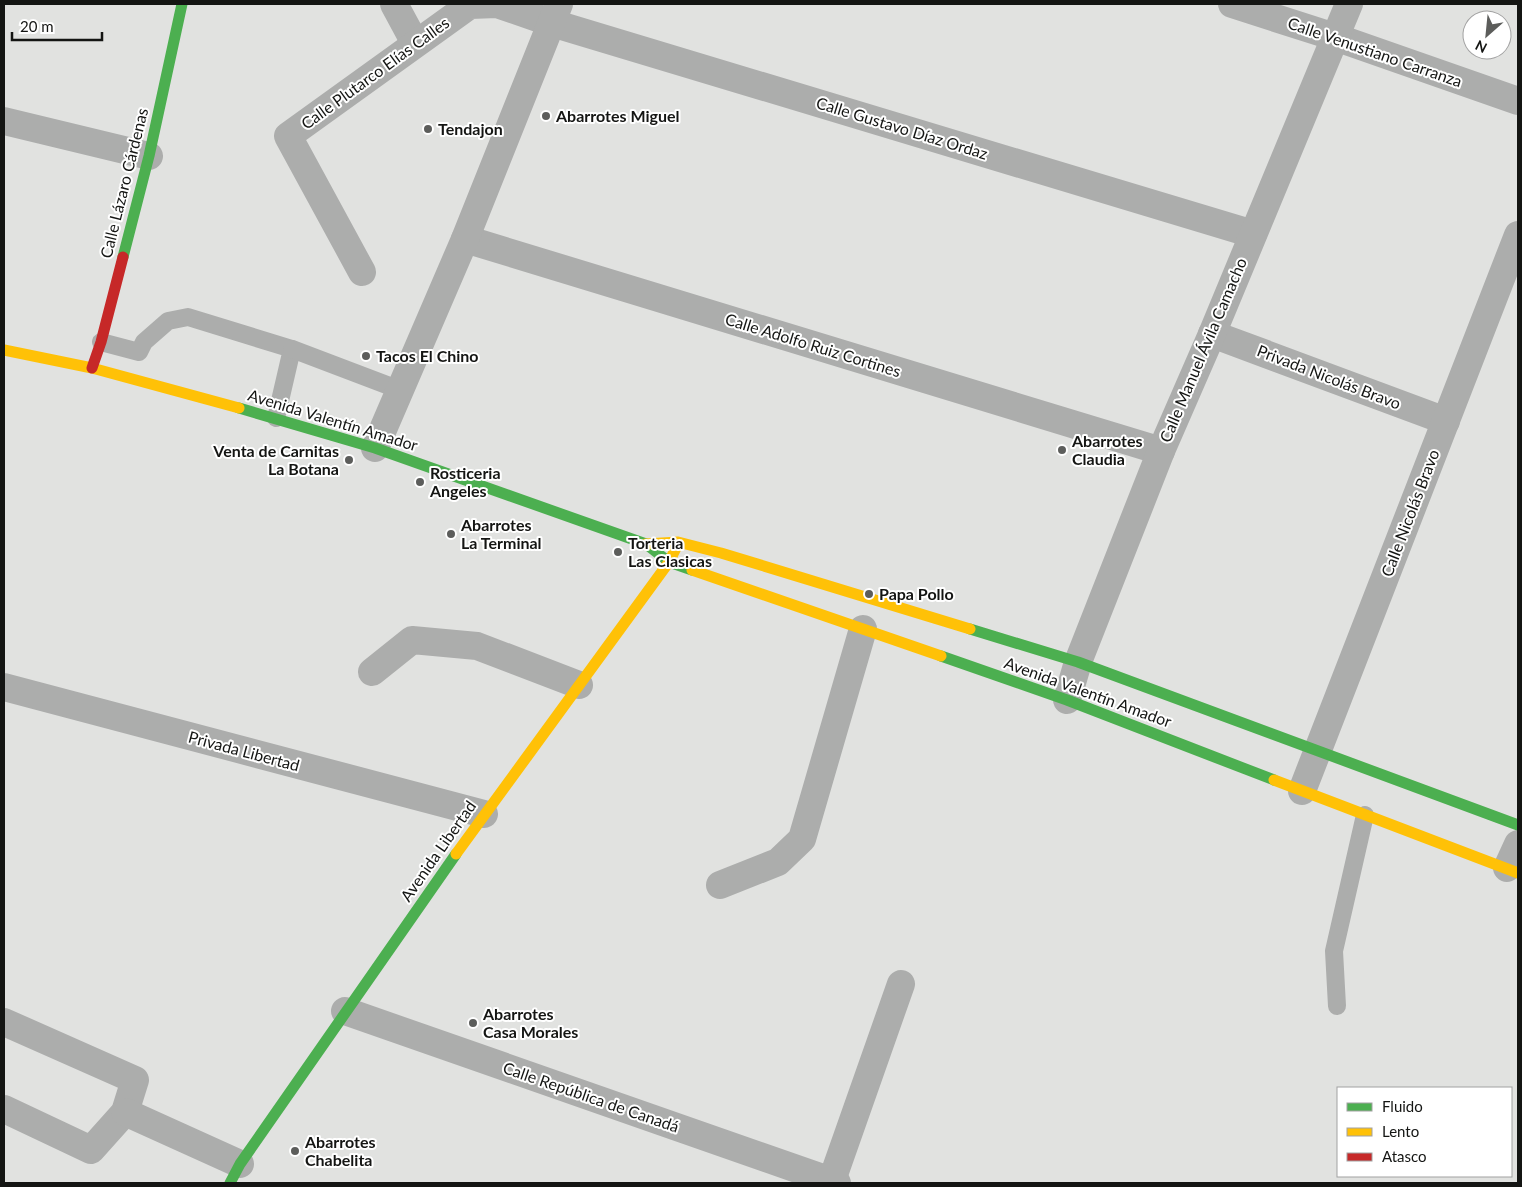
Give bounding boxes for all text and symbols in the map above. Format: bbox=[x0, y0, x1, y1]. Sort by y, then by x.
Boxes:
scale bar bbox=[12, 10, 102, 42]
north arrow bbox=[1462, 10, 1512, 60]
street label: Calle Plutarco Elías Calles bbox=[297, 13, 452, 133]
street label: Calle Venustiano Carranza bbox=[1285, 13, 1465, 90]
text: 20 m bbox=[20, 17, 54, 35]
text: N bbox=[1472, 37, 1490, 57]
street label: Calle Gustavo Díaz Ordaz bbox=[814, 92, 990, 163]
street label: Calle Lázaro Cárdenas bbox=[96, 106, 151, 260]
place label: Abarrotes Miguel bbox=[555, 106, 679, 125]
marker: Abarrotes Miguel bbox=[540, 110, 552, 122]
place label: Tendajon bbox=[438, 119, 503, 138]
marker: Tendajon bbox=[422, 123, 434, 135]
street label: Calle Manuel Ávila Camacho bbox=[1155, 255, 1250, 445]
street label: Calle Adolfo Ruiz Cortines bbox=[723, 309, 903, 380]
street label: Privada Nicolás Bravo bbox=[1255, 340, 1404, 413]
place label: Tacos El Chino bbox=[376, 346, 479, 365]
marker: Tacos El Chino bbox=[360, 350, 372, 362]
street label: Avenida Valentín Amador bbox=[246, 385, 421, 454]
place label: Abarrotes Claudia bbox=[1071, 431, 1143, 468]
place label: Venta de Carnitas La Botana bbox=[212, 441, 339, 478]
marker: Abarrotes Claudia bbox=[1056, 444, 1068, 456]
street label: Calle Nicolás Bravo bbox=[1377, 447, 1443, 579]
marker: Venta de Carnitas La Botana bbox=[343, 454, 355, 466]
place label: Rosticeria Angeles bbox=[429, 463, 501, 500]
marker: Rosticeria Angeles bbox=[414, 476, 426, 488]
place label: Abarrotes La Terminal bbox=[460, 515, 542, 552]
marker: Abarrotes La Terminal bbox=[445, 528, 457, 540]
place label: Torteria Las Clasicas bbox=[628, 533, 712, 570]
marker: Torteria Las Clasicas bbox=[612, 546, 624, 558]
place label: Papa Pollo bbox=[879, 584, 954, 603]
marker: Papa Pollo bbox=[863, 588, 875, 600]
street label: Avenida Valentín Amador bbox=[1002, 652, 1175, 731]
street label: Privada Libertad bbox=[187, 727, 302, 774]
street label: Avenida Libertad bbox=[396, 797, 479, 905]
place label: Abarrotes Casa Morales bbox=[482, 1004, 578, 1041]
marker: Abarrotes Casa Morales bbox=[467, 1017, 479, 1029]
street label: Calle República de Canadá bbox=[501, 1057, 682, 1136]
legend bbox=[1337, 1087, 1512, 1177]
text: Fluido bbox=[1382, 1097, 1423, 1115]
text: Lento bbox=[1382, 1122, 1419, 1140]
place label: Abarrotes Chabelita bbox=[304, 1132, 376, 1169]
marker: Abarrotes Chabelita bbox=[289, 1145, 301, 1157]
text: Atasco bbox=[1382, 1147, 1427, 1165]

